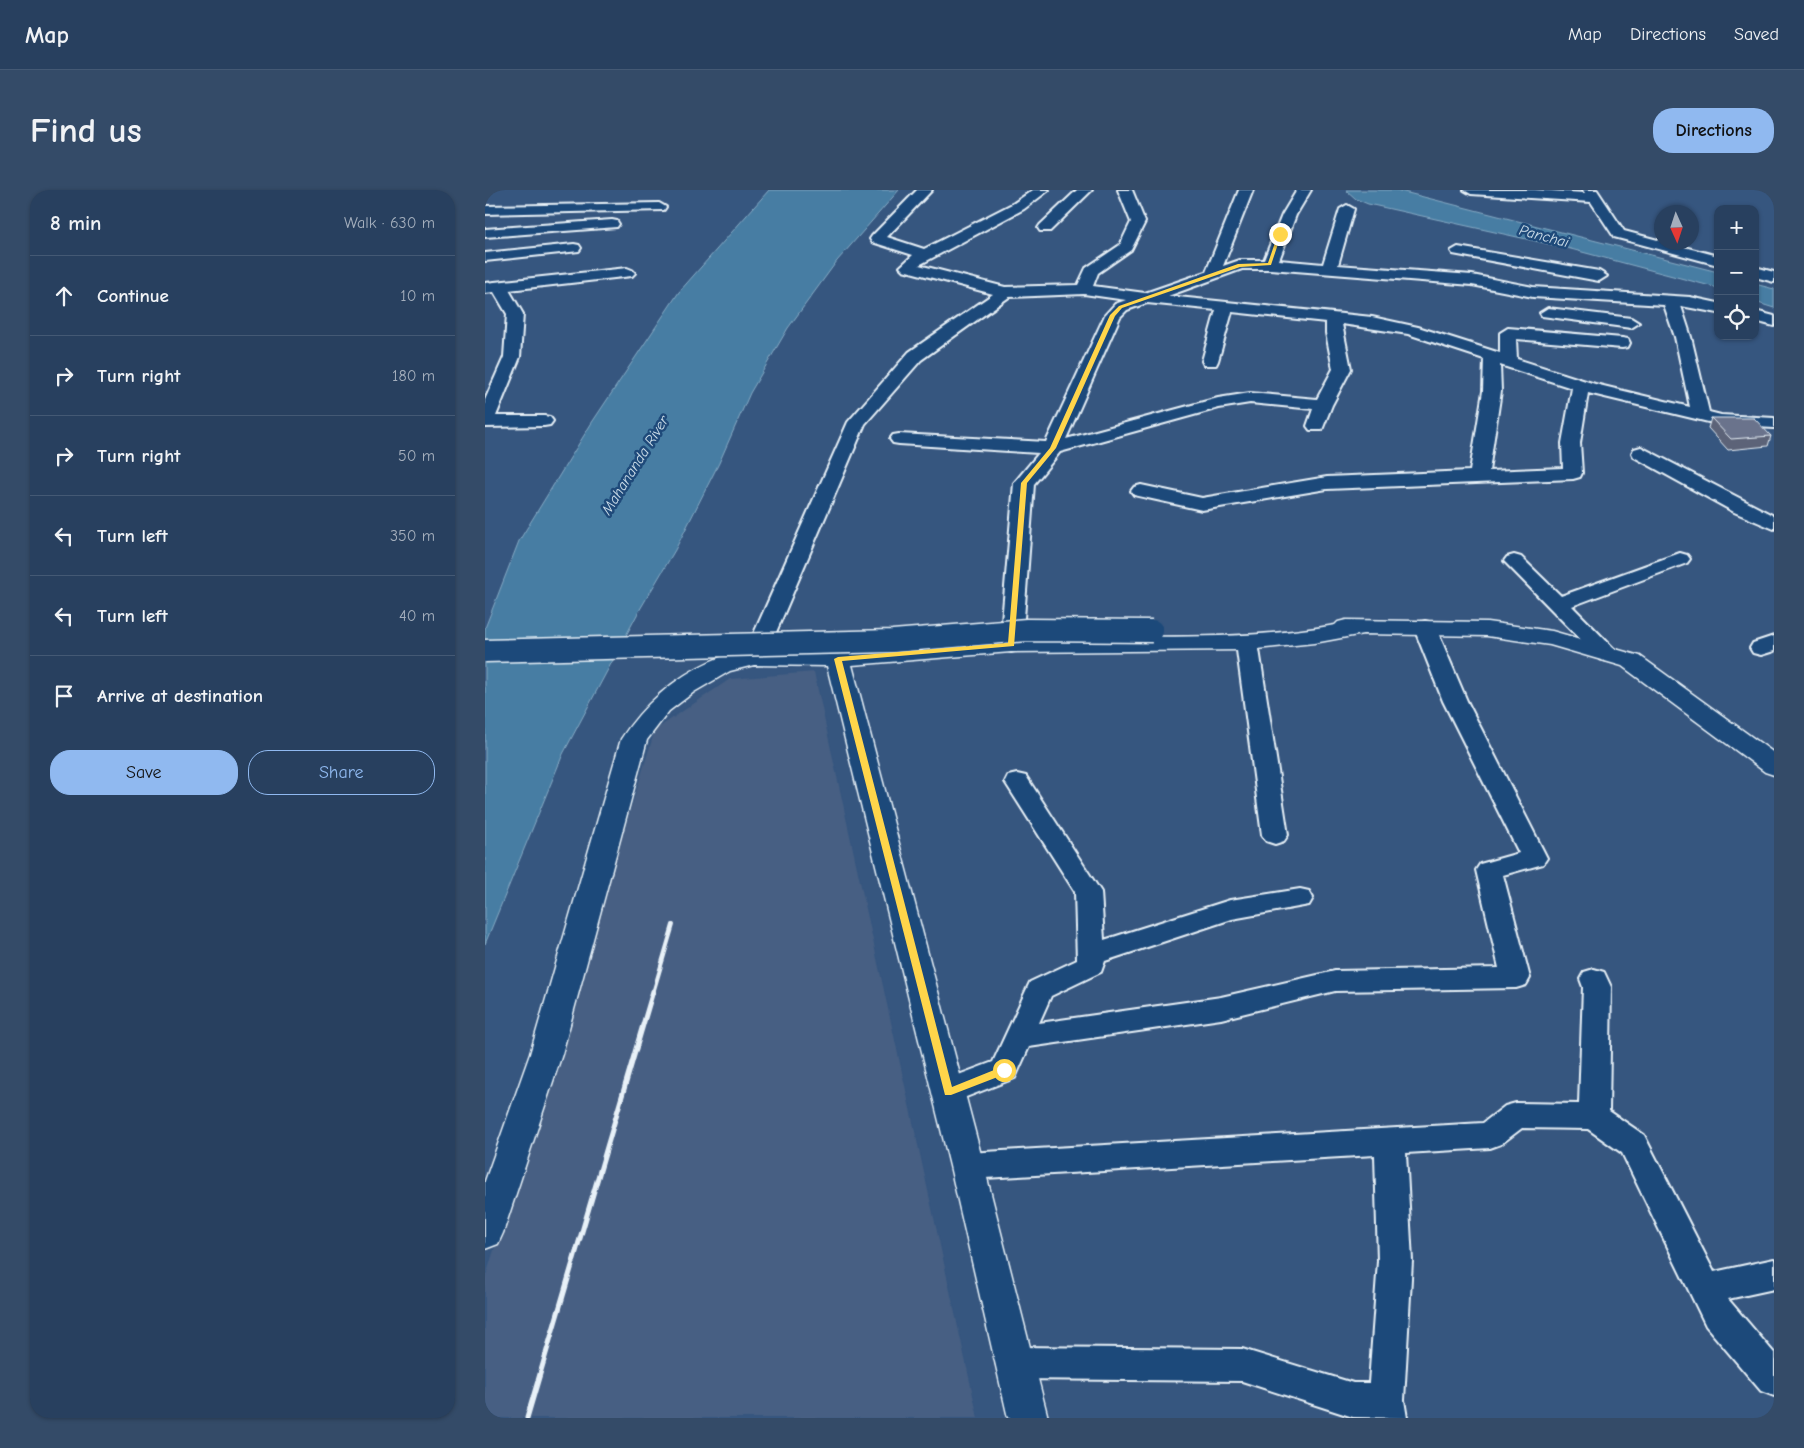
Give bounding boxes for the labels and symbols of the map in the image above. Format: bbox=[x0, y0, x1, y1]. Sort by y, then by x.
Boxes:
north arrow bbox=[1654, 205, 1699, 250]
water label: Panchai bbox=[1517, 221, 1571, 251]
route end bbox=[1269, 223, 1292, 246]
water label: Mahananda River bbox=[597, 411, 673, 519]
route start bbox=[993, 1059, 1016, 1082]

